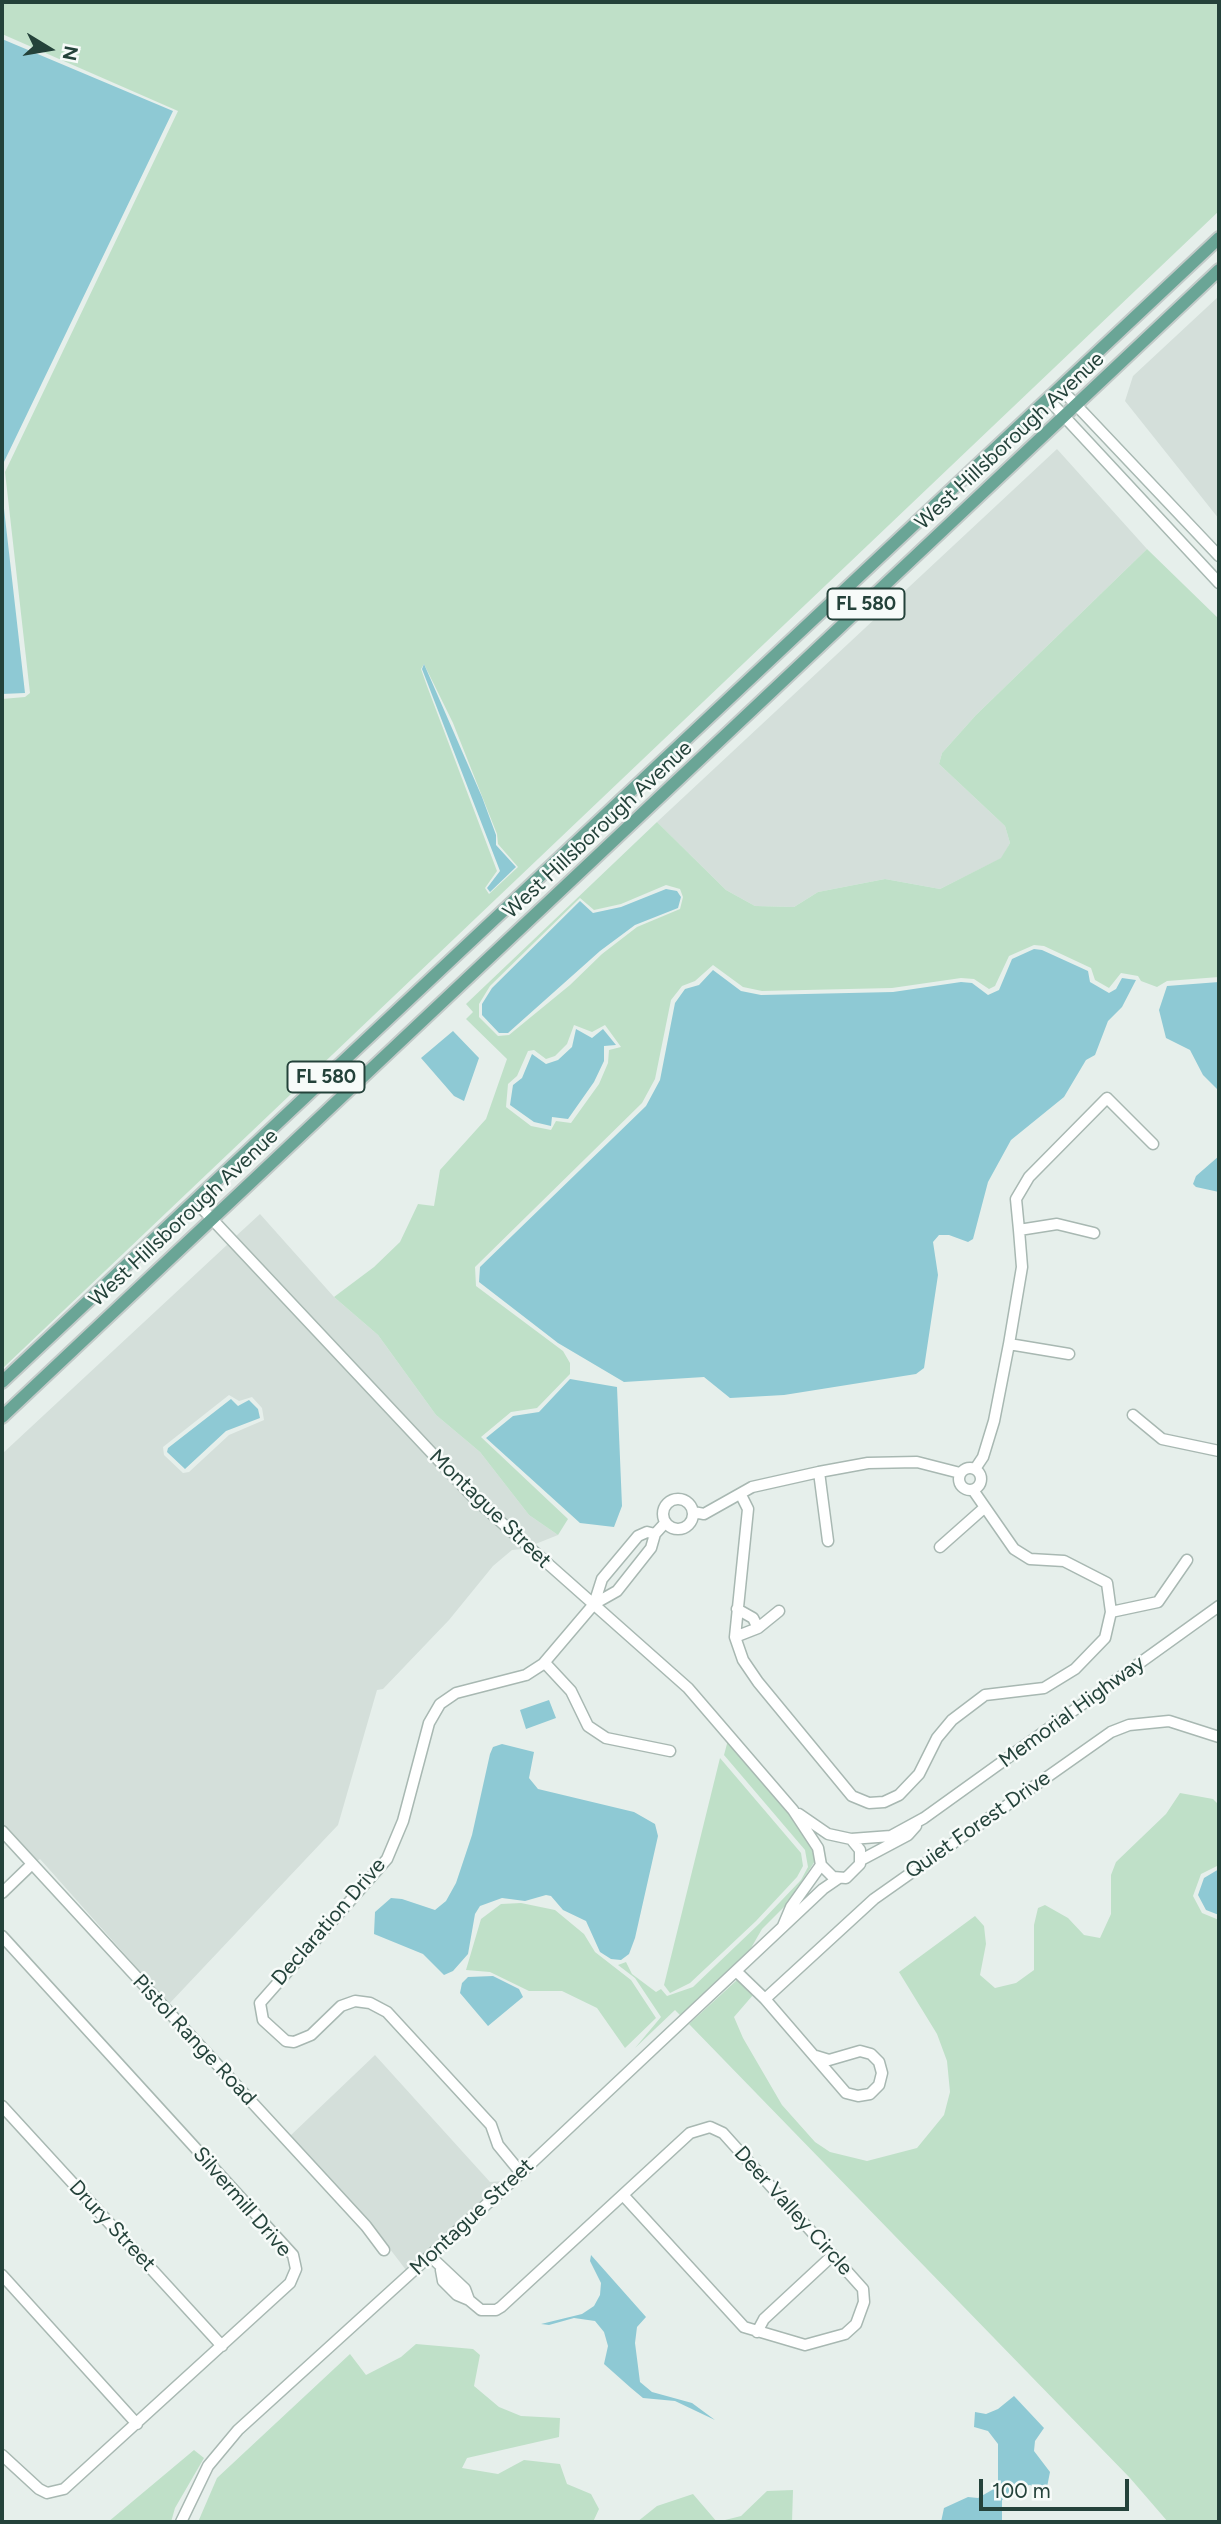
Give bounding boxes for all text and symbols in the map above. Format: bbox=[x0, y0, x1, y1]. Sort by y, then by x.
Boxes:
north arrow bbox=[14, 14, 84, 84]
text: N bbox=[57, 44, 83, 63]
street label: West Hillsborough Avenue bbox=[910, 347, 1110, 535]
road number: FL 580 bbox=[828, 589, 904, 620]
street label: West Hillsborough Avenue bbox=[498, 736, 698, 924]
road number: FL 580 bbox=[288, 1062, 364, 1092]
street label: West Hillsborough Avenue bbox=[84, 1124, 284, 1312]
street label: Montague Street bbox=[424, 1444, 556, 1574]
street label: Memorial Highway bbox=[994, 1651, 1150, 1773]
street label: Quiet Forest Drive bbox=[901, 1766, 1055, 1884]
street label: Declaration Drive bbox=[267, 1853, 391, 1991]
street label: Pistol Range Road bbox=[127, 1969, 261, 2111]
street label: Deer Valley Circle bbox=[728, 2141, 858, 2281]
street label: Silvermill Drive bbox=[187, 2142, 297, 2262]
street label: Montague Street bbox=[405, 2153, 539, 2281]
street label: Drury Street bbox=[63, 2175, 161, 2277]
scale bar bbox=[983, 2464, 1134, 2508]
text: 100 m bbox=[992, 2478, 1051, 2503]

